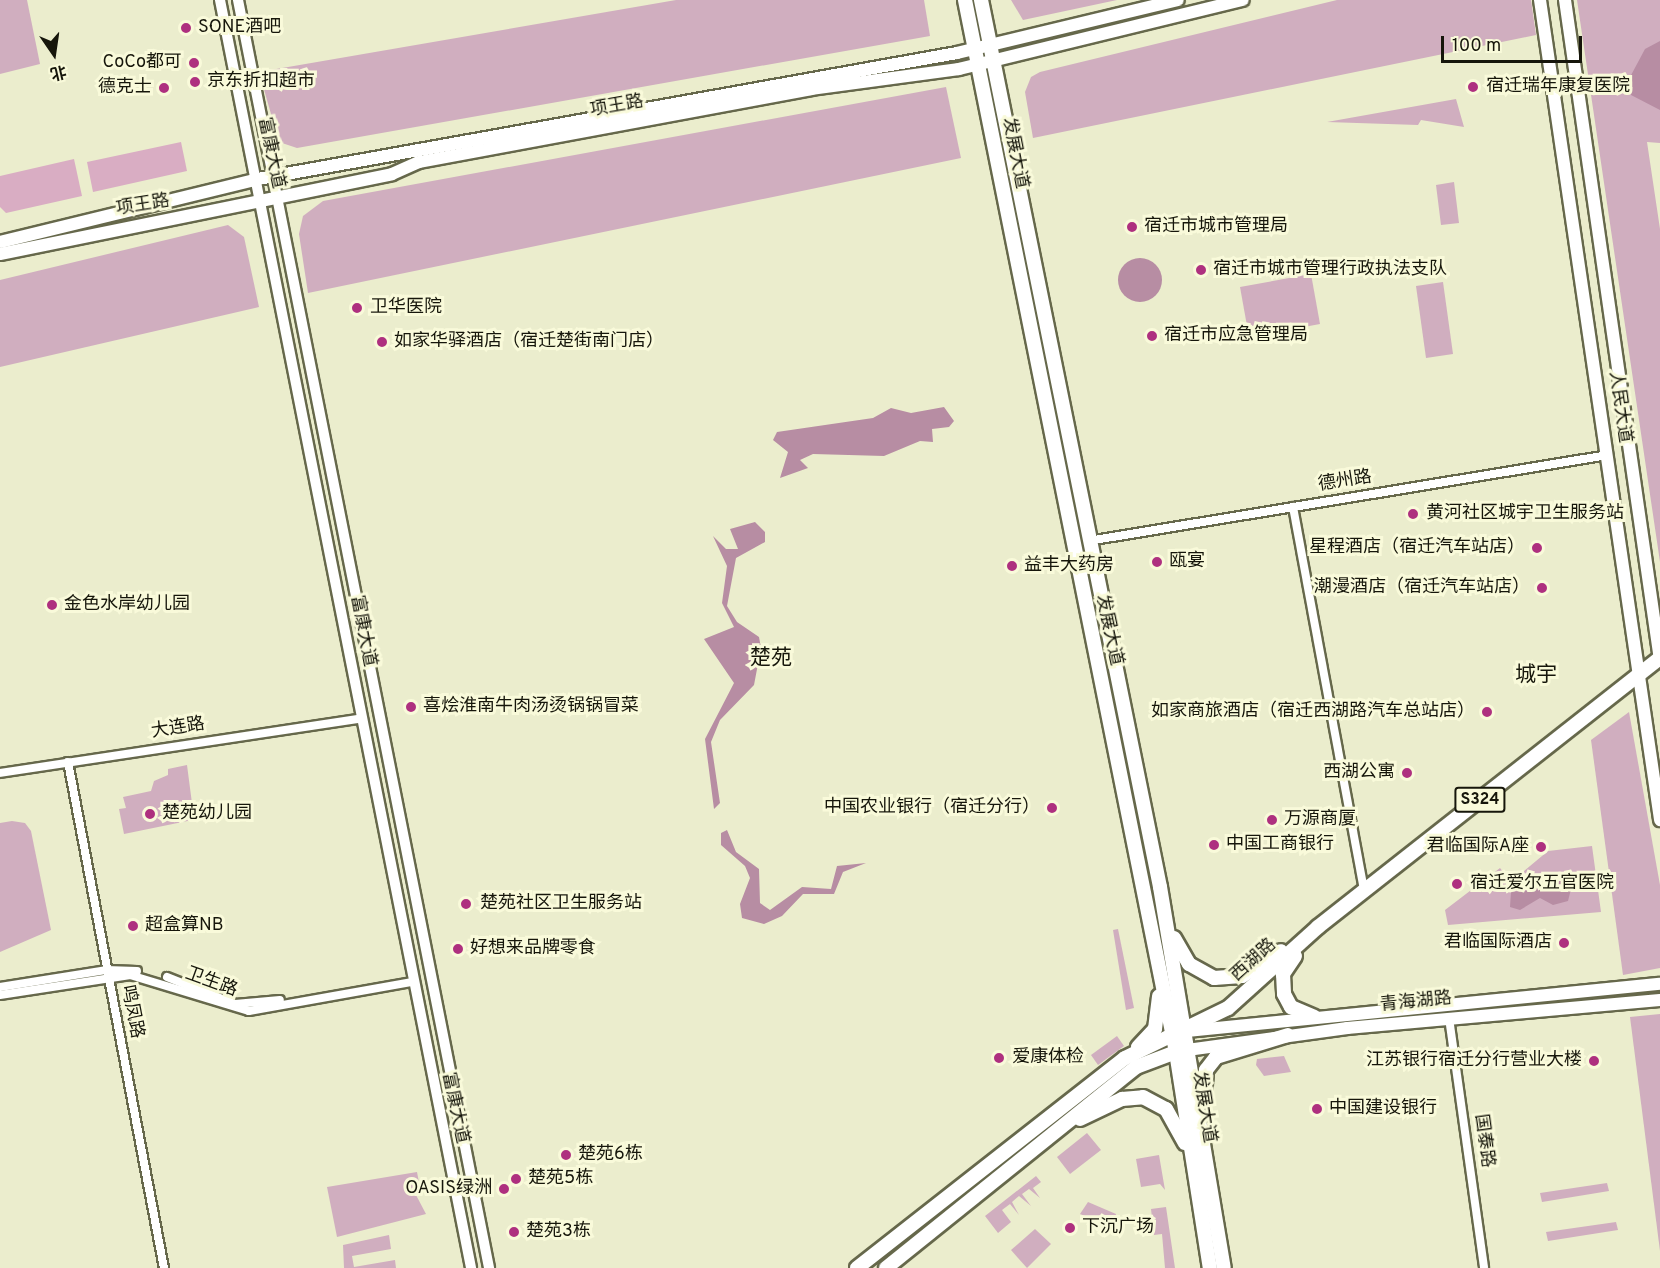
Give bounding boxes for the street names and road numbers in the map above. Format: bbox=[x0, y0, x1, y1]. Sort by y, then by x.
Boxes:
street label: 项王路 bbox=[589, 92, 645, 122]
street label: 富康大道 bbox=[252, 116, 288, 190]
street label: 发展大道 bbox=[997, 116, 1031, 190]
street label: 项王路 bbox=[115, 191, 171, 221]
street label: 人民大道 bbox=[1603, 370, 1635, 444]
street label: 德州路 bbox=[1317, 467, 1373, 497]
street label: 发展大道 bbox=[1090, 593, 1126, 667]
street label: 富康大道 bbox=[345, 594, 379, 668]
street label: 大连路 bbox=[150, 714, 206, 744]
road number: S324 bbox=[1453, 787, 1507, 813]
street label: 西湖路 bbox=[1227, 935, 1281, 987]
street label: 卫生路 bbox=[182, 964, 240, 1002]
street label: 鸣凤路 bbox=[115, 983, 147, 1041]
street label: 青海湖路 bbox=[1379, 988, 1453, 1018]
street label: 发展大道 bbox=[1187, 1070, 1219, 1144]
street label: 富康大道 bbox=[436, 1071, 472, 1145]
street label: 国泰路 bbox=[1469, 1113, 1497, 1169]

